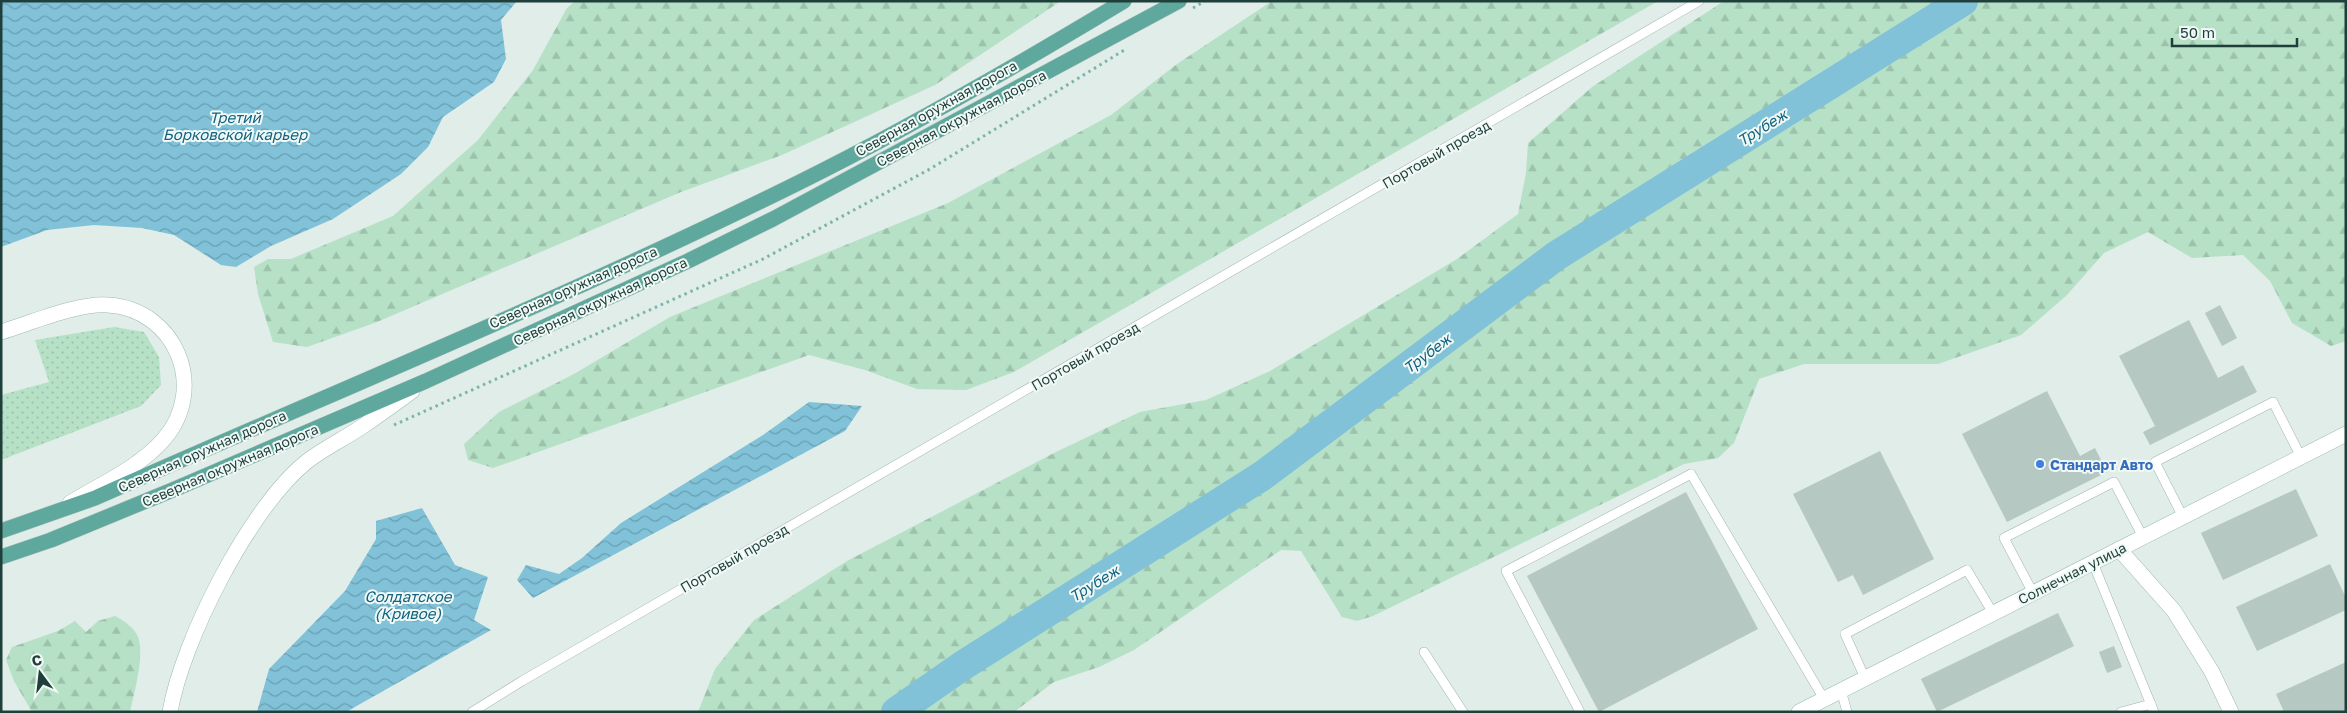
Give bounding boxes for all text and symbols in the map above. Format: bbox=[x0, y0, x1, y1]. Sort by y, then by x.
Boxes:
scale bar bbox=[2172, 15, 2297, 47]
text: 50 m bbox=[2180, 23, 2215, 41]
street label: Северная оружная дорога bbox=[852, 56, 1020, 160]
street label: Северная окружная дорога bbox=[873, 66, 1049, 170]
water label: Трубеж bbox=[1734, 104, 1792, 150]
water label: Третий Борковской карьер bbox=[163, 108, 309, 143]
street label: Портовый проезд bbox=[1379, 116, 1494, 192]
street label: Северная оружная дорога bbox=[486, 242, 660, 332]
street label: Северная окружная дорога bbox=[510, 253, 690, 349]
street label: Портовый проезд bbox=[1028, 318, 1143, 394]
water label: Трубеж bbox=[1400, 328, 1456, 377]
street label: Северная оружная дорога bbox=[115, 406, 289, 496]
street label: Северная окружная дорога bbox=[139, 420, 321, 510]
place label: Стандарт Авто bbox=[2050, 456, 2153, 473]
marker: Стандарт Авто bbox=[2034, 458, 2046, 470]
street label: Портовый проезд bbox=[677, 520, 792, 596]
street label: Солнечная улица bbox=[2015, 538, 2129, 608]
water label: Трубеж bbox=[1066, 560, 1124, 606]
water label: Солдатское (Кривое) bbox=[365, 587, 453, 622]
north arrow bbox=[15, 648, 65, 698]
text: С bbox=[29, 650, 44, 669]

